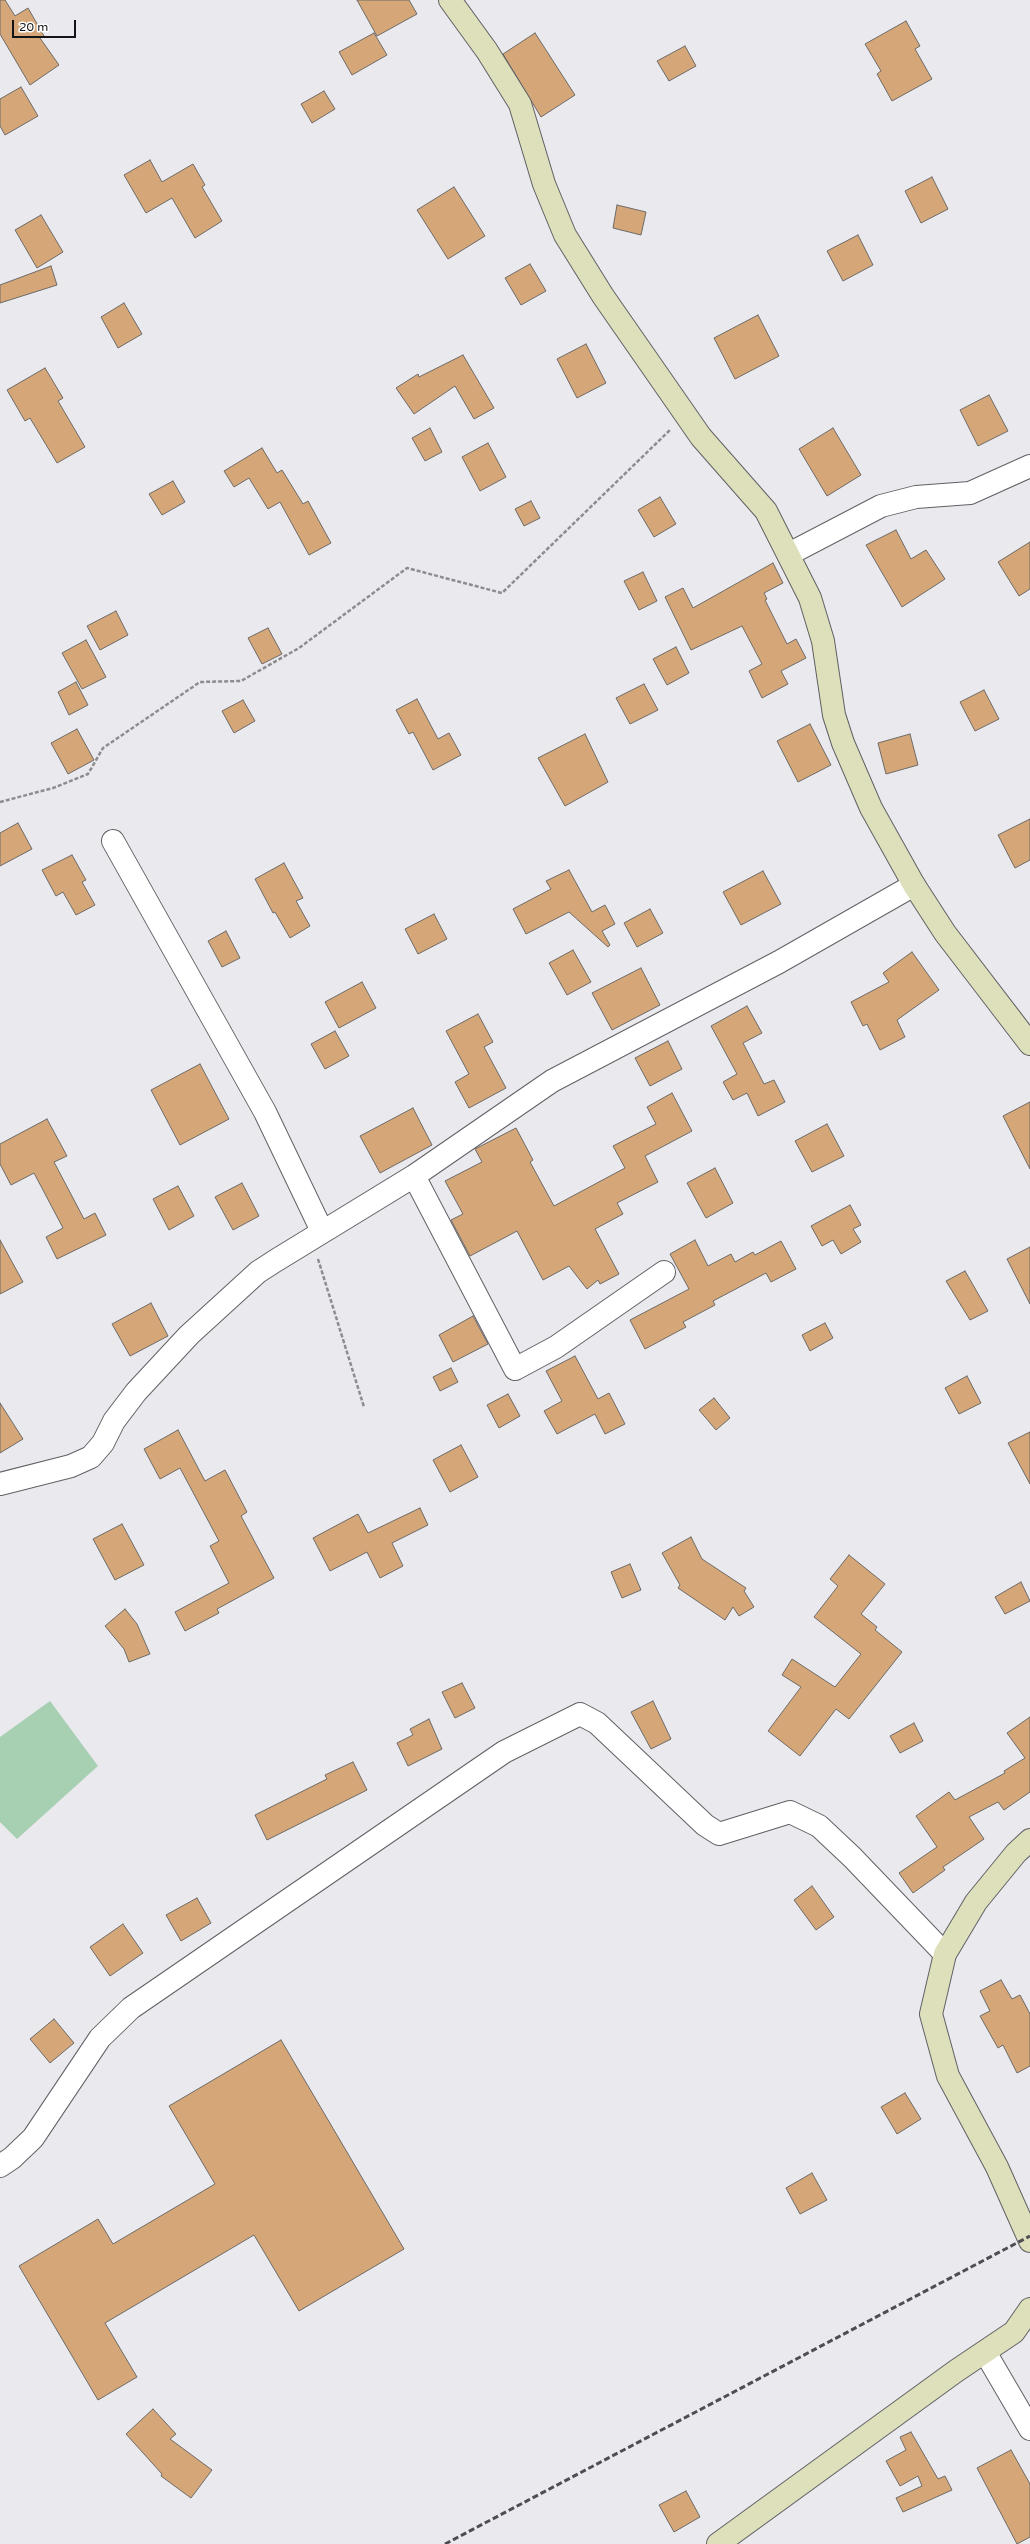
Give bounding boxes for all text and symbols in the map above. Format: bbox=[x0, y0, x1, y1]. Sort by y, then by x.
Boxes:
scale bar bbox=[14, 12, 78, 38]
text: 20 m bbox=[19, 20, 48, 34]

